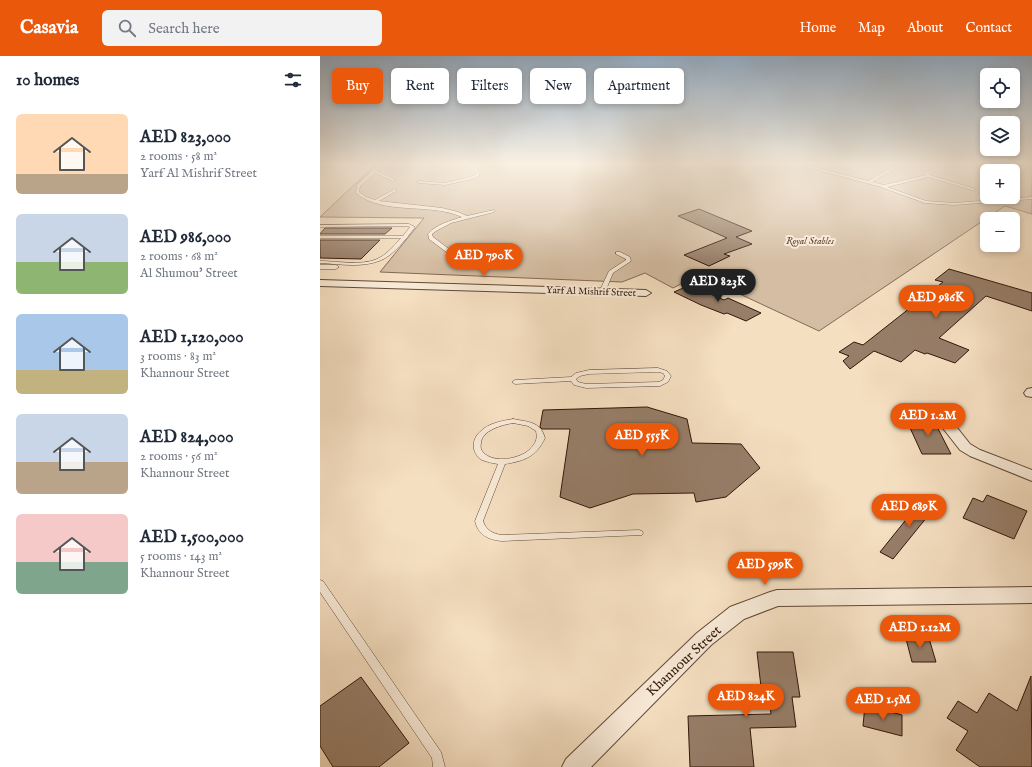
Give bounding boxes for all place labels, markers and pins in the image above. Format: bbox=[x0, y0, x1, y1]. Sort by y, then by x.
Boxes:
pin: AED 790K bbox=[443, 243, 525, 277]
pin: AED 823K bbox=[677, 269, 759, 303]
pin: AED 986K bbox=[895, 285, 977, 319]
pin: AED 1.2M bbox=[887, 403, 969, 437]
pin: AED 555K bbox=[601, 423, 683, 457]
pin: AED 689K bbox=[868, 494, 950, 528]
pin: AED 599K bbox=[724, 552, 806, 586]
pin: AED 1.12M bbox=[874, 615, 966, 649]
pin: AED 824K bbox=[705, 684, 787, 718]
pin: AED 1.5M bbox=[842, 687, 924, 721]

